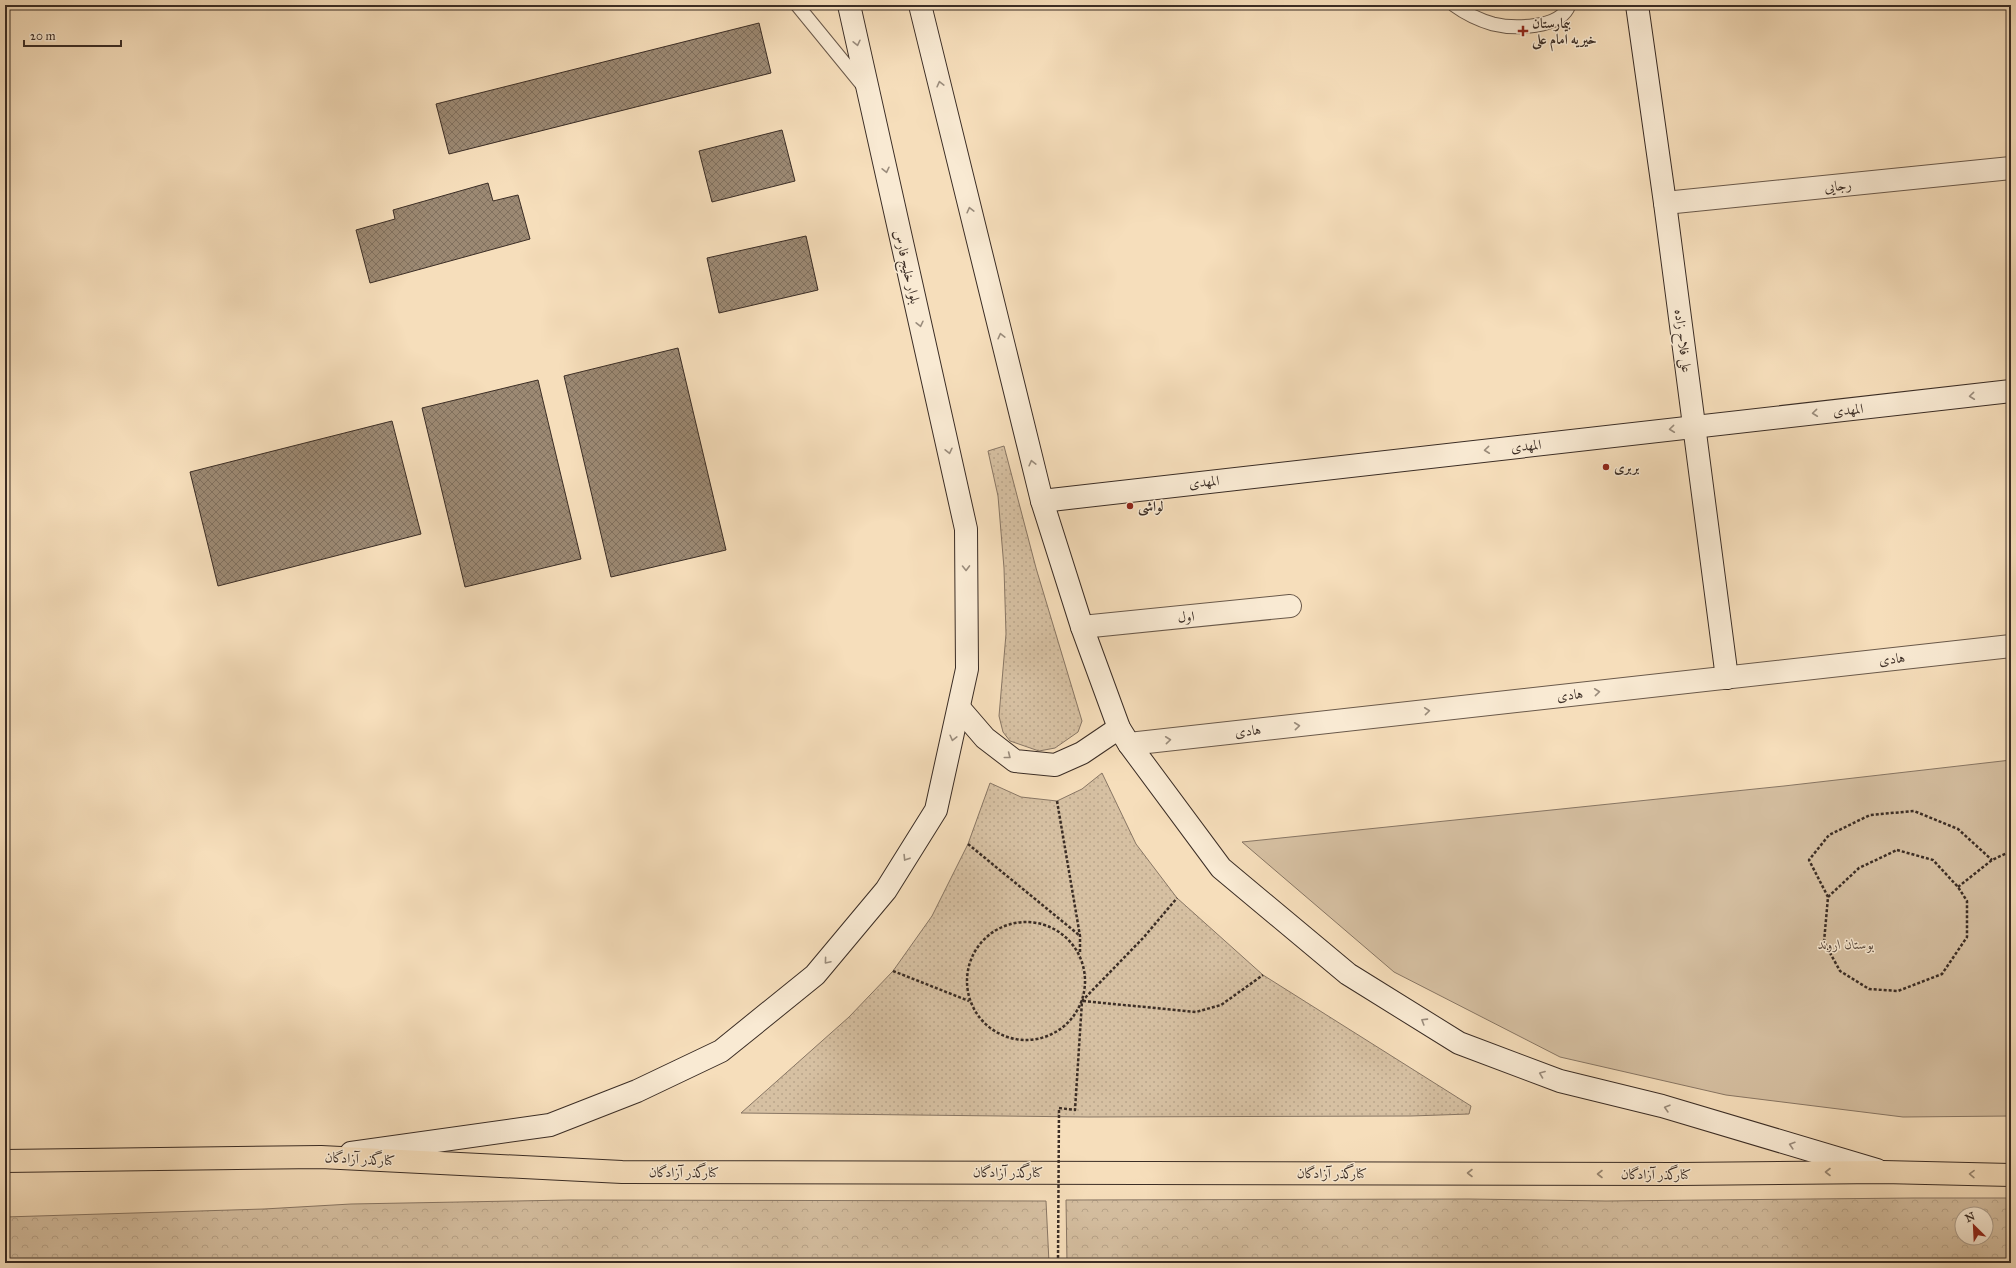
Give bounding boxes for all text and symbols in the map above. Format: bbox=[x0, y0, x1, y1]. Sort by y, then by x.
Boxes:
place label: بیمارستان خیریه امام علی bbox=[1531, 15, 1597, 52]
scale bar bbox=[24, 22, 121, 48]
marker: بیمارستان خیریه امام علی bbox=[1517, 25, 1529, 37]
text: 20 m bbox=[30, 29, 56, 43]
one-way arrow bbox=[853, 40, 861, 46]
one-way arrow bbox=[936, 81, 944, 87]
one-way arrow bbox=[881, 167, 889, 173]
street label: رجایی bbox=[1823, 176, 1853, 197]
one-way arrow bbox=[967, 207, 975, 213]
street label: بلوار خلیج فارس bbox=[886, 228, 924, 307]
street label: علی فلاح زاده bbox=[1667, 308, 1695, 374]
one-way arrow bbox=[916, 321, 924, 327]
one-way arrow bbox=[998, 333, 1006, 340]
one-way arrow bbox=[1969, 391, 1975, 400]
street label: المهدی bbox=[1832, 400, 1864, 420]
one-way arrow bbox=[1812, 408, 1818, 417]
one-way arrow bbox=[1669, 424, 1675, 433]
street label: المهدی bbox=[1510, 436, 1542, 456]
one-way arrow bbox=[1484, 445, 1490, 454]
one-way arrow bbox=[944, 448, 952, 454]
place label: بربری bbox=[1614, 459, 1640, 476]
one-way arrow bbox=[1029, 460, 1037, 466]
marker: بربری bbox=[1601, 462, 1611, 472]
street label: المهدی bbox=[1188, 472, 1220, 492]
place label: لواشی bbox=[1138, 498, 1163, 516]
marker: لواشی bbox=[1125, 501, 1135, 511]
one-way arrow bbox=[962, 565, 970, 571]
street label: اول bbox=[1177, 608, 1195, 626]
street label: هادی bbox=[1878, 649, 1906, 669]
street label: هادی bbox=[1556, 685, 1584, 705]
one-way arrow bbox=[1594, 688, 1600, 697]
one-way arrow bbox=[1423, 707, 1430, 716]
street label: هادی bbox=[1234, 721, 1262, 741]
one-way arrow bbox=[1294, 721, 1300, 730]
one-way arrow bbox=[949, 735, 957, 742]
one-way arrow bbox=[1165, 736, 1171, 745]
one-way arrow bbox=[1003, 751, 1010, 758]
one-way arrow bbox=[903, 854, 911, 861]
park label: بوستان اروند bbox=[1818, 936, 1875, 953]
one-way arrow bbox=[824, 956, 831, 963]
one-way arrow bbox=[1421, 1018, 1428, 1026]
one-way arrow bbox=[1538, 1071, 1545, 1079]
one-way arrow bbox=[1664, 1104, 1671, 1113]
one-way arrow bbox=[1789, 1141, 1796, 1150]
street label: کنارگذر آزادگان bbox=[324, 1147, 396, 1169]
street label: کنارگذر آزادگان bbox=[649, 1162, 719, 1181]
street label: کنارگذر آزادگان bbox=[973, 1162, 1043, 1181]
street label: کنارگذر آزادگان bbox=[1297, 1163, 1367, 1182]
street label: کنارگذر آزادگان bbox=[1621, 1164, 1691, 1183]
one-way arrow bbox=[1825, 1168, 1831, 1177]
one-way arrow bbox=[1467, 1169, 1473, 1177]
one-way arrow bbox=[1597, 1170, 1603, 1178]
one-way arrow bbox=[1969, 1170, 1975, 1178]
north arrow bbox=[1954, 1206, 1994, 1246]
text: N bbox=[1963, 1209, 1978, 1225]

